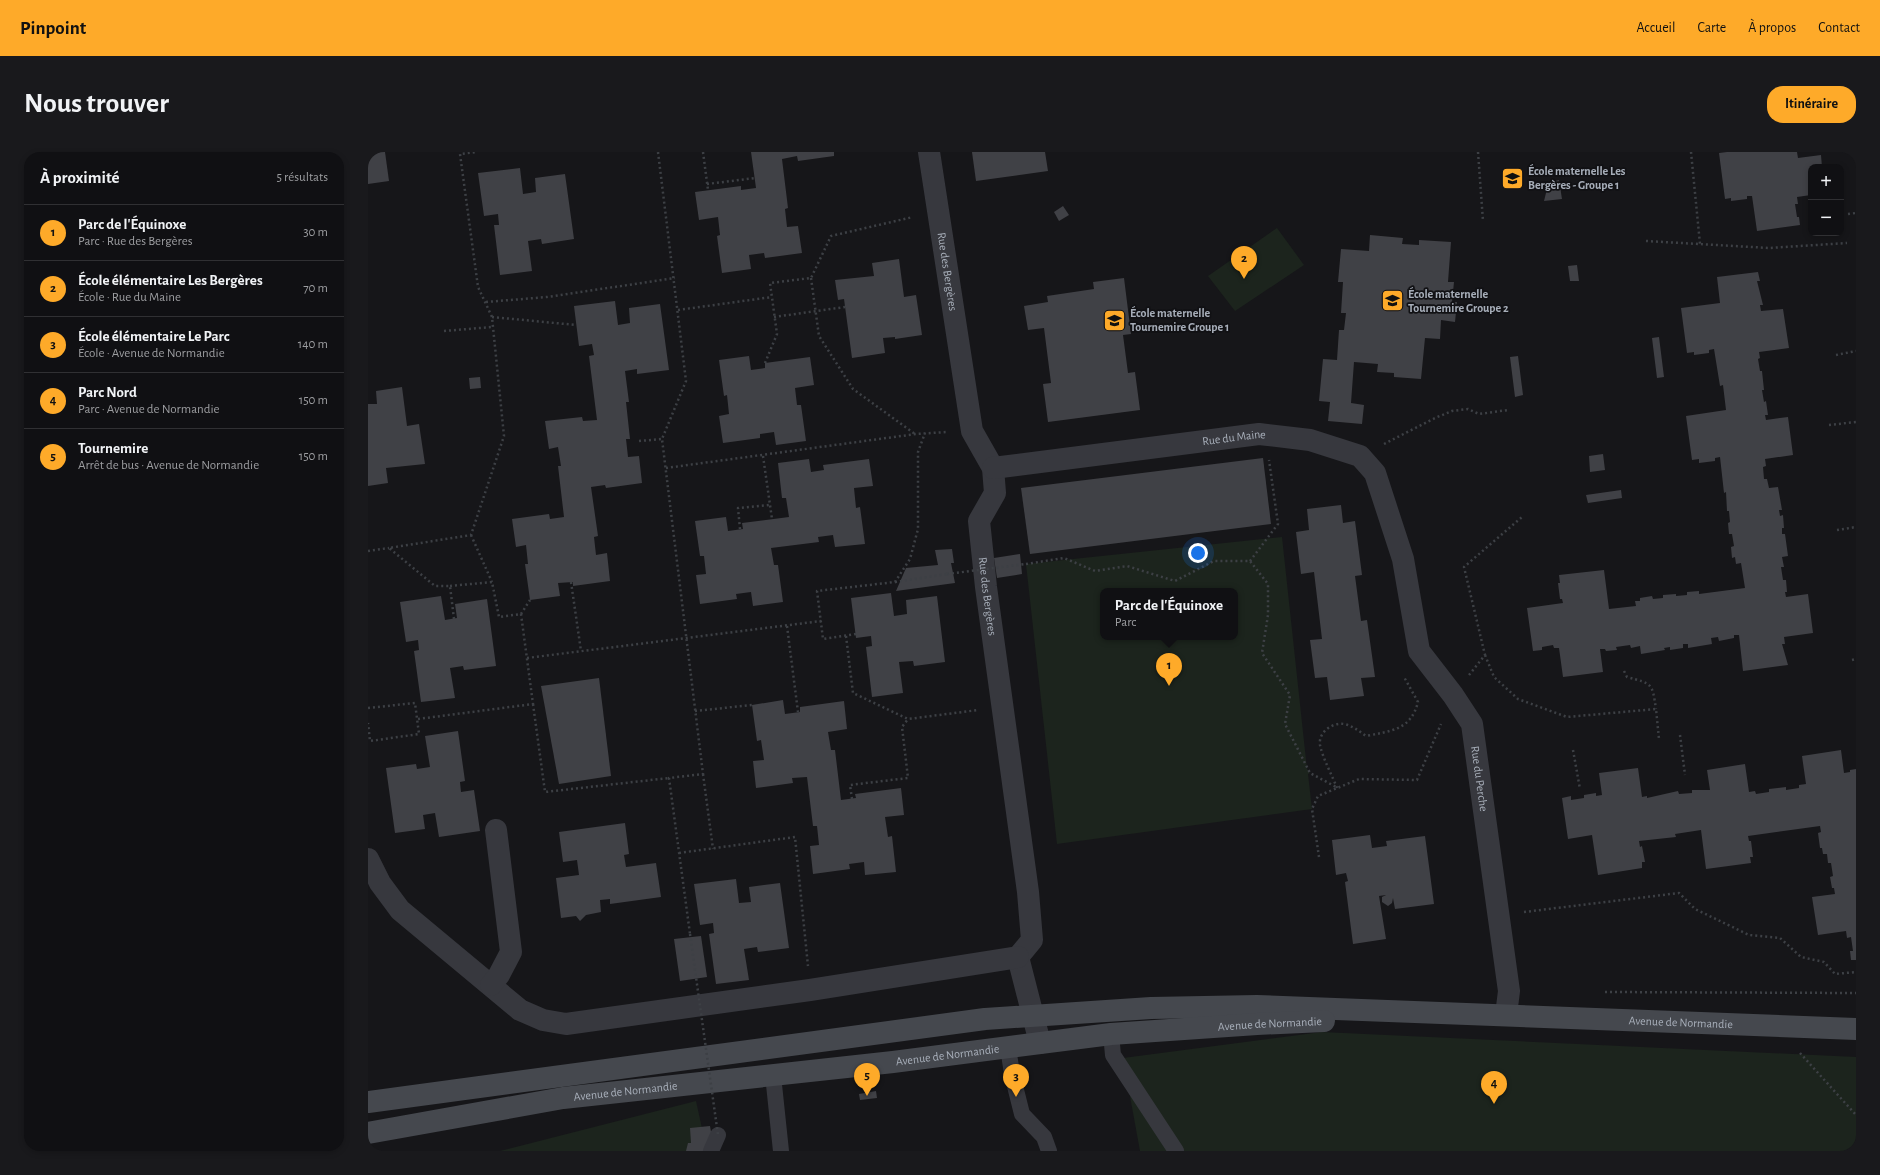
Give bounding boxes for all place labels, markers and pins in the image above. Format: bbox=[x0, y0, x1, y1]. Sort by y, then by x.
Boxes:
place label: École maternelle Les Bergères - Groupe 1 bbox=[1528, 163, 1626, 191]
school or university icon: École maternelle Les Bergères - Groupe 1 bbox=[1499, 165, 1525, 191]
pin: 2 bbox=[1231, 246, 1257, 279]
place label: École maternelle Tournemire Groupe 2 bbox=[1408, 286, 1509, 314]
school or university icon: École maternelle Tournemire Groupe 2 bbox=[1379, 288, 1405, 314]
place label: École maternelle Tournemire Groupe 1 bbox=[1130, 305, 1229, 333]
school or university icon: École maternelle Tournemire Groupe 1 bbox=[1102, 307, 1128, 333]
pin: 1 bbox=[1156, 653, 1182, 686]
pin: 5 bbox=[854, 1063, 880, 1096]
pin: 3 bbox=[1003, 1064, 1029, 1097]
pin: 4 bbox=[1481, 1071, 1507, 1104]

